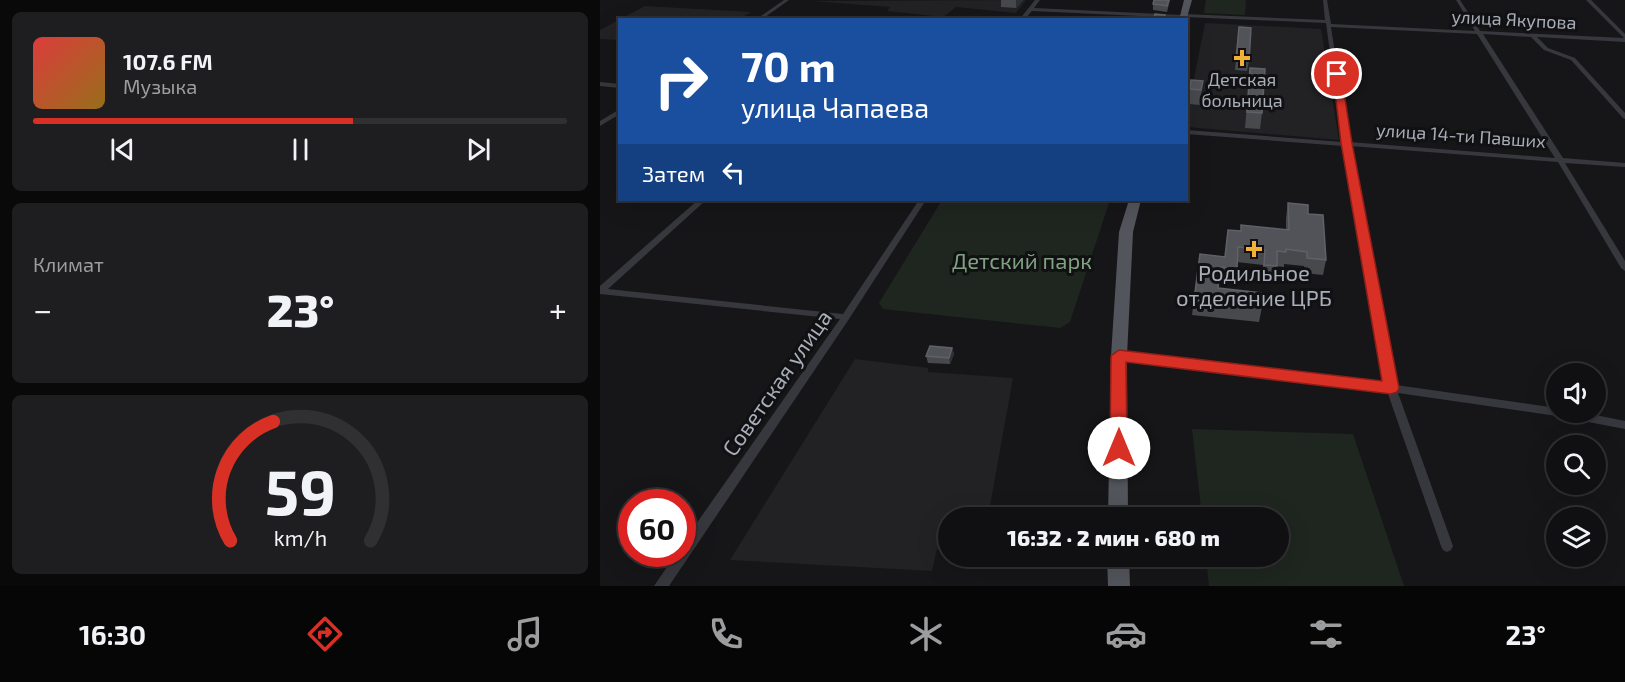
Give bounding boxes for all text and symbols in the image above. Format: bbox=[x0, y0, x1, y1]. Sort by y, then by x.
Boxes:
street label: улица Якупова bbox=[1451, 5, 1577, 33]
text: 70 m bbox=[741, 40, 836, 90]
icon: right bbox=[642, 42, 720, 120]
text: 107.6 FM bbox=[123, 48, 213, 74]
pin bbox=[1311, 48, 1362, 99]
marker: Детская больница bbox=[1233, 49, 1251, 67]
icon: arrive bbox=[1320, 57, 1353, 90]
place label: Детская больница bbox=[1201, 68, 1283, 111]
text: Музыка bbox=[123, 74, 197, 98]
text: улица Чапаева bbox=[741, 91, 929, 123]
street label: улица 14-ти Павших bbox=[1376, 118, 1547, 152]
icon: previous bbox=[106, 133, 139, 166]
icon: pause bbox=[284, 133, 317, 166]
icon: next bbox=[462, 133, 495, 166]
icon: left bbox=[717, 156, 750, 189]
text: Затем bbox=[642, 160, 705, 186]
marker: Родильное отделение ЦРБ bbox=[1245, 240, 1263, 258]
park label: Детский парк bbox=[952, 247, 1092, 273]
text: Климат bbox=[33, 252, 104, 276]
place label: Родильное отделение ЦРБ bbox=[1176, 259, 1332, 310]
text: 23° bbox=[267, 282, 334, 336]
text: − bbox=[33, 289, 52, 329]
text: + bbox=[549, 289, 567, 329]
street label: Советская улица bbox=[716, 304, 837, 461]
map controls bbox=[1546, 363, 1606, 567]
button: sound bbox=[1546, 363, 1606, 423]
position arrow bbox=[1087, 416, 1151, 480]
button: search bbox=[1546, 435, 1606, 495]
text: 59 bbox=[264, 454, 336, 529]
speed limit sign: 60 bbox=[618, 489, 696, 567]
button: layers bbox=[1546, 507, 1606, 567]
text: 16:32 · 2 мин · 680 m bbox=[1007, 524, 1220, 550]
text: km/h bbox=[273, 526, 327, 551]
icon: directions bbox=[304, 613, 346, 655]
icon: music bbox=[504, 613, 546, 655]
icon: phone bbox=[705, 613, 747, 655]
icon: climate bbox=[905, 613, 947, 655]
icon: car bbox=[1105, 613, 1147, 655]
icon: filters bbox=[1305, 613, 1347, 655]
text: 16:30 bbox=[79, 618, 146, 650]
text: 23° bbox=[1506, 618, 1546, 650]

